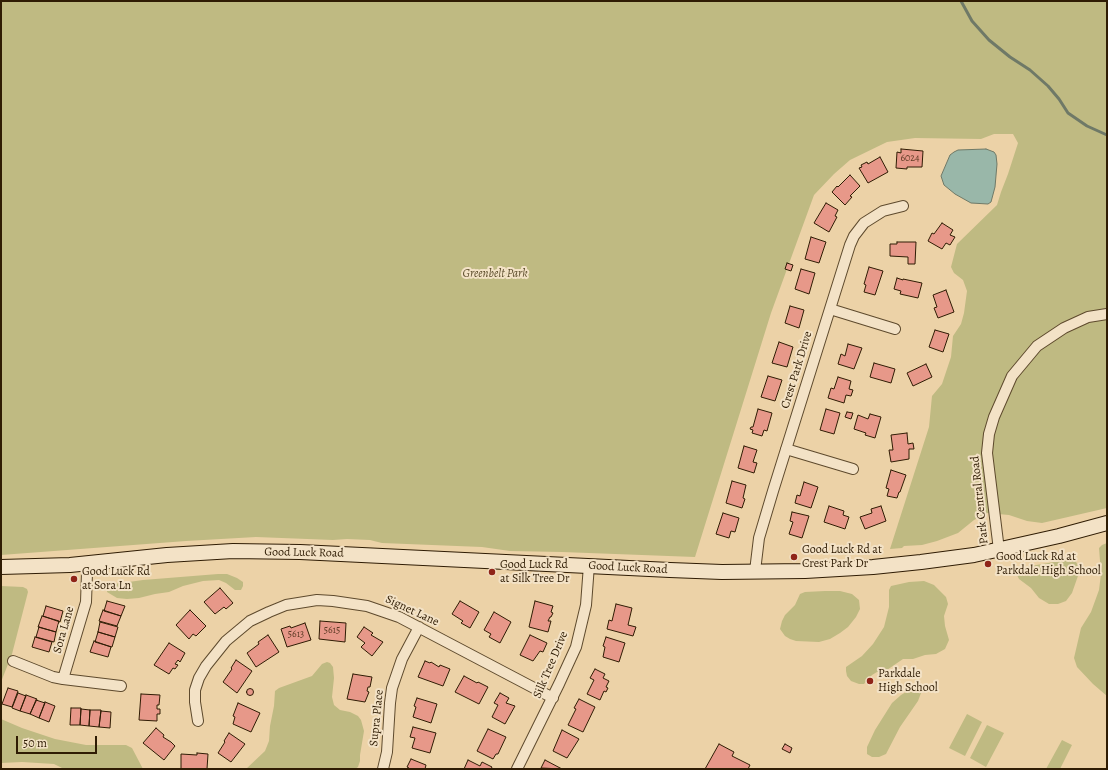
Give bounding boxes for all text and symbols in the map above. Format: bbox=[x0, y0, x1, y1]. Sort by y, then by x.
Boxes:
house number: 6024 bbox=[900, 153, 920, 165]
park label: Greenbelt Park bbox=[462, 267, 528, 281]
street label: Crest Park Drive bbox=[778, 330, 816, 410]
street label: Park Central Road bbox=[968, 455, 992, 545]
place label: Good Luck Rd at Crest Park Dr bbox=[802, 543, 882, 571]
street label: Good Luck Road bbox=[264, 545, 344, 561]
place label: Good Luck Rd at Parkdale High School bbox=[996, 550, 1101, 578]
marker: Good Luck Rd at Crest Park Dr bbox=[789, 552, 799, 562]
place label: Good Luck Rd at Silk Tree Dr bbox=[500, 558, 570, 586]
street label: Good Luck Road bbox=[588, 559, 668, 577]
marker: Good Luck Rd at Parkdale High School bbox=[983, 559, 993, 569]
place label: Good Luck Rd at Sora Ln bbox=[82, 565, 150, 593]
marker: Good Luck Rd at Silk Tree Dr bbox=[487, 567, 497, 577]
marker: Good Luck Rd at Sora Ln bbox=[69, 574, 79, 584]
street label: Signet Lane bbox=[383, 592, 441, 630]
street label: Sora Lane bbox=[50, 605, 78, 655]
house number: 5615 bbox=[324, 625, 340, 637]
house number: 5613 bbox=[288, 629, 304, 641]
street label: Silk Tree Drive bbox=[530, 629, 572, 701]
place label: Parkdale High School bbox=[878, 667, 938, 695]
marker: Parkdale High School bbox=[865, 676, 875, 686]
street label: Supra Place bbox=[367, 689, 387, 747]
scale bar bbox=[18, 728, 99, 754]
text: 50 m bbox=[23, 735, 47, 751]

